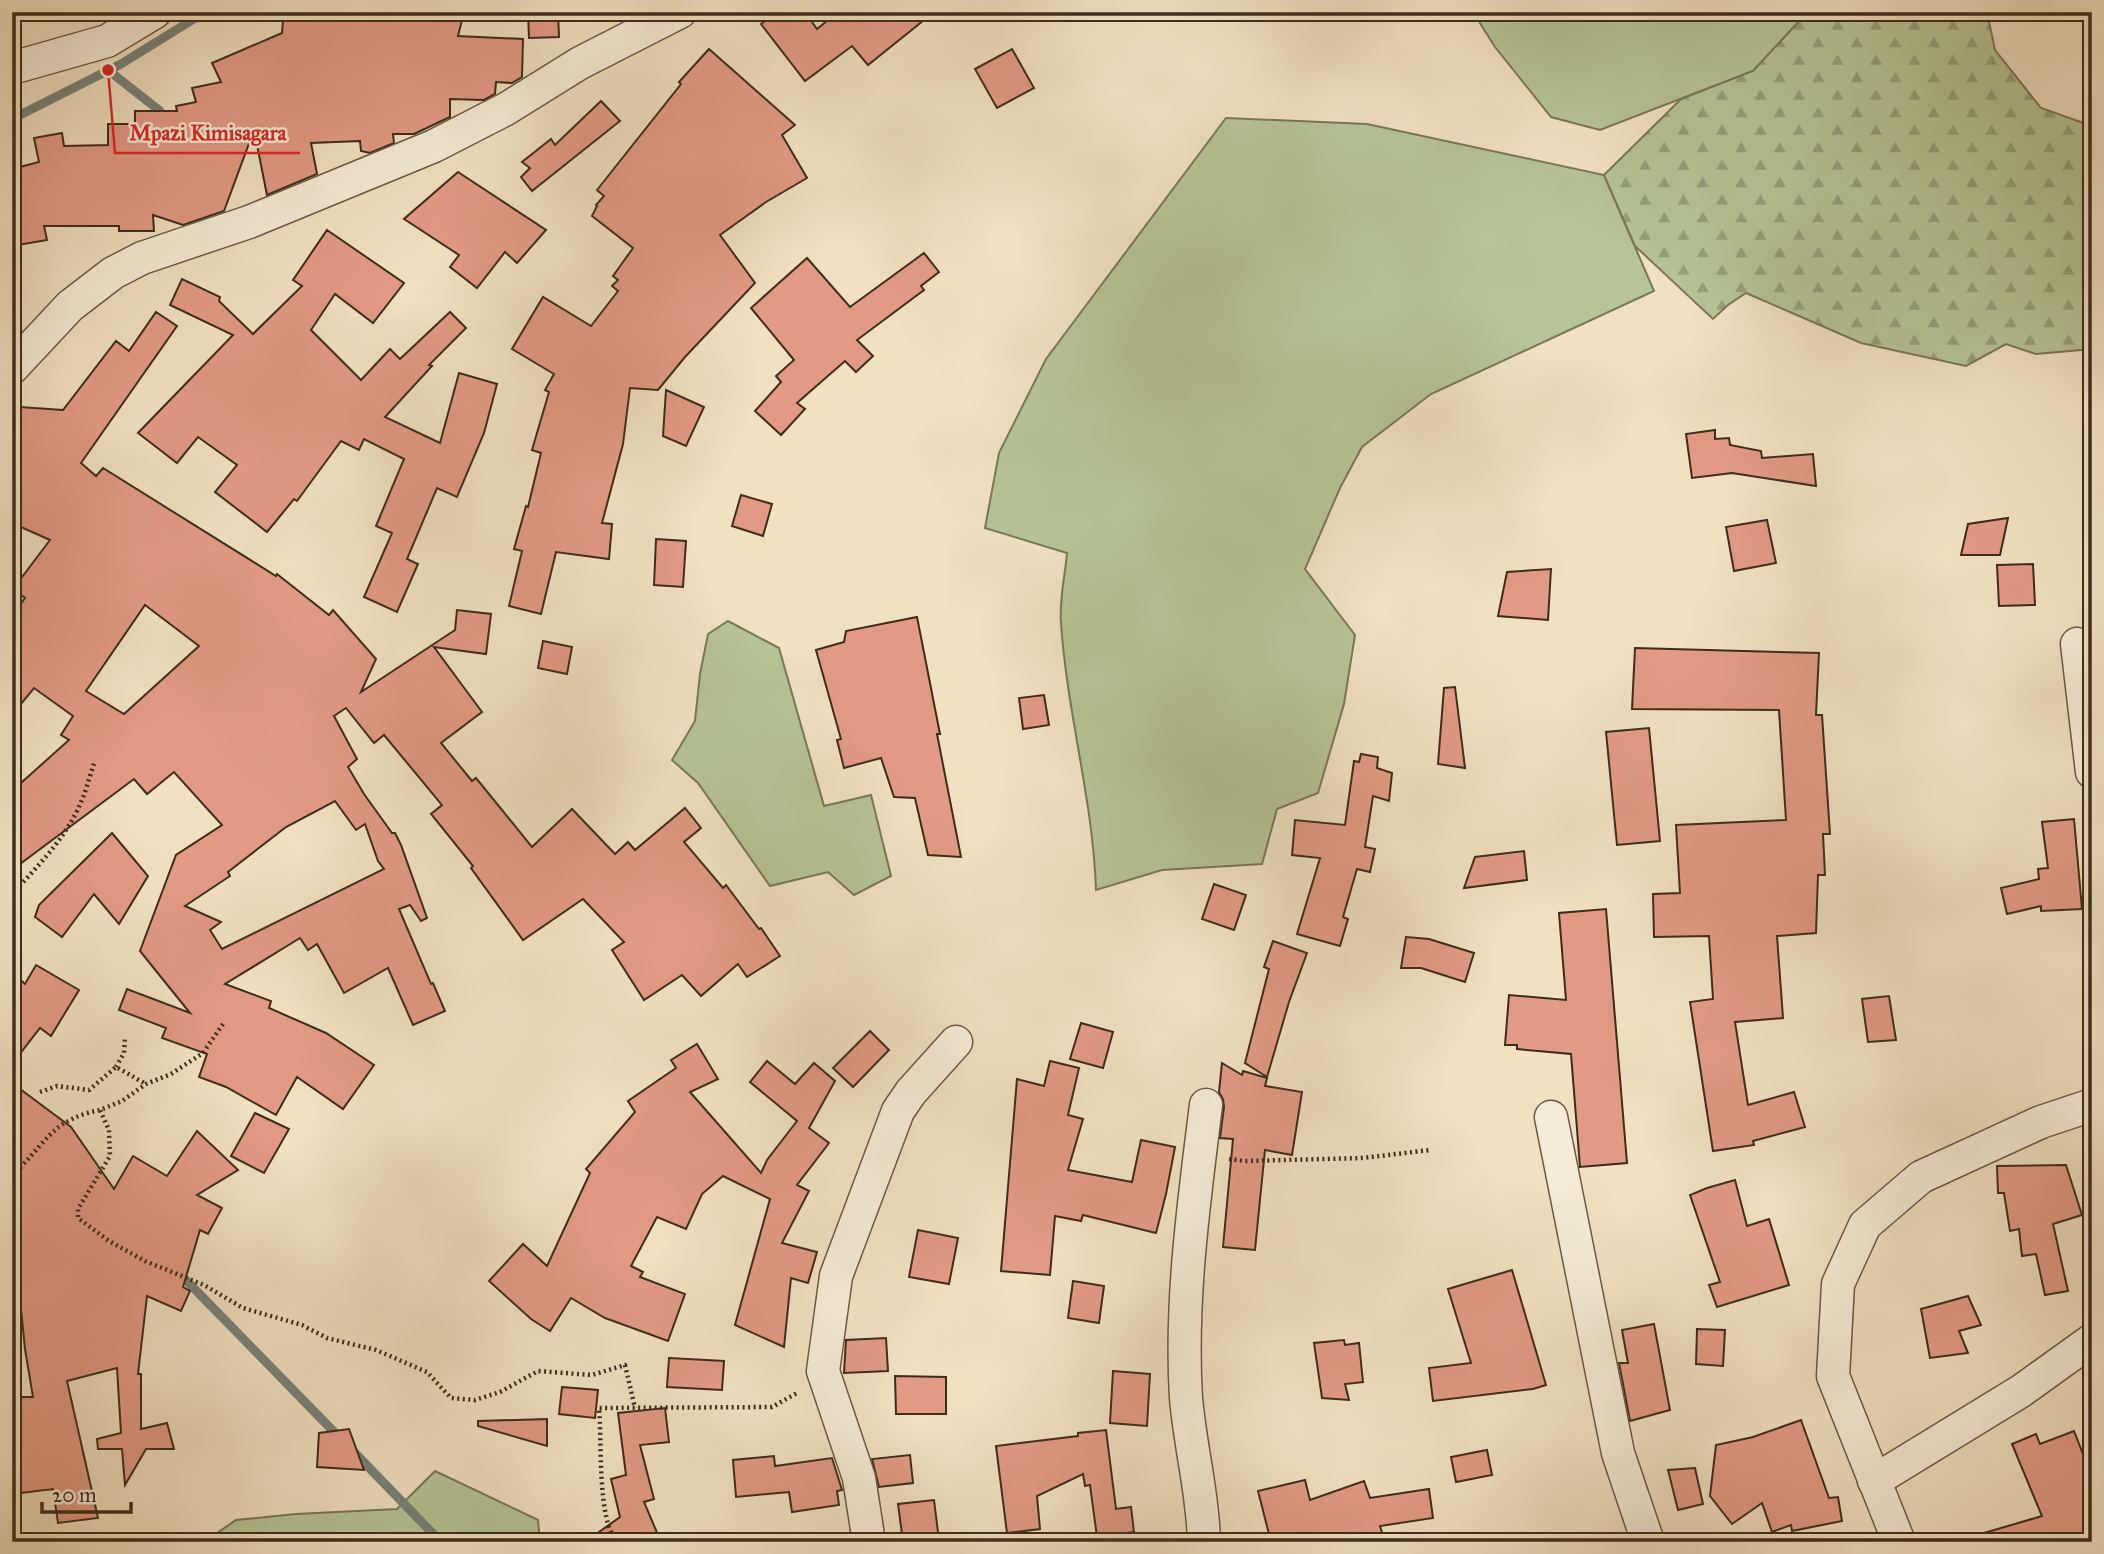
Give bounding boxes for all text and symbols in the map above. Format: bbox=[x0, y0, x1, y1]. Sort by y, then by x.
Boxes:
callout: Mpazi Kimisagara bbox=[115, 111, 300, 153]
text: Mpazi Kimisagara bbox=[130, 120, 288, 146]
scale bar bbox=[42, 1470, 131, 1514]
text: 20 m bbox=[52, 1482, 97, 1508]

